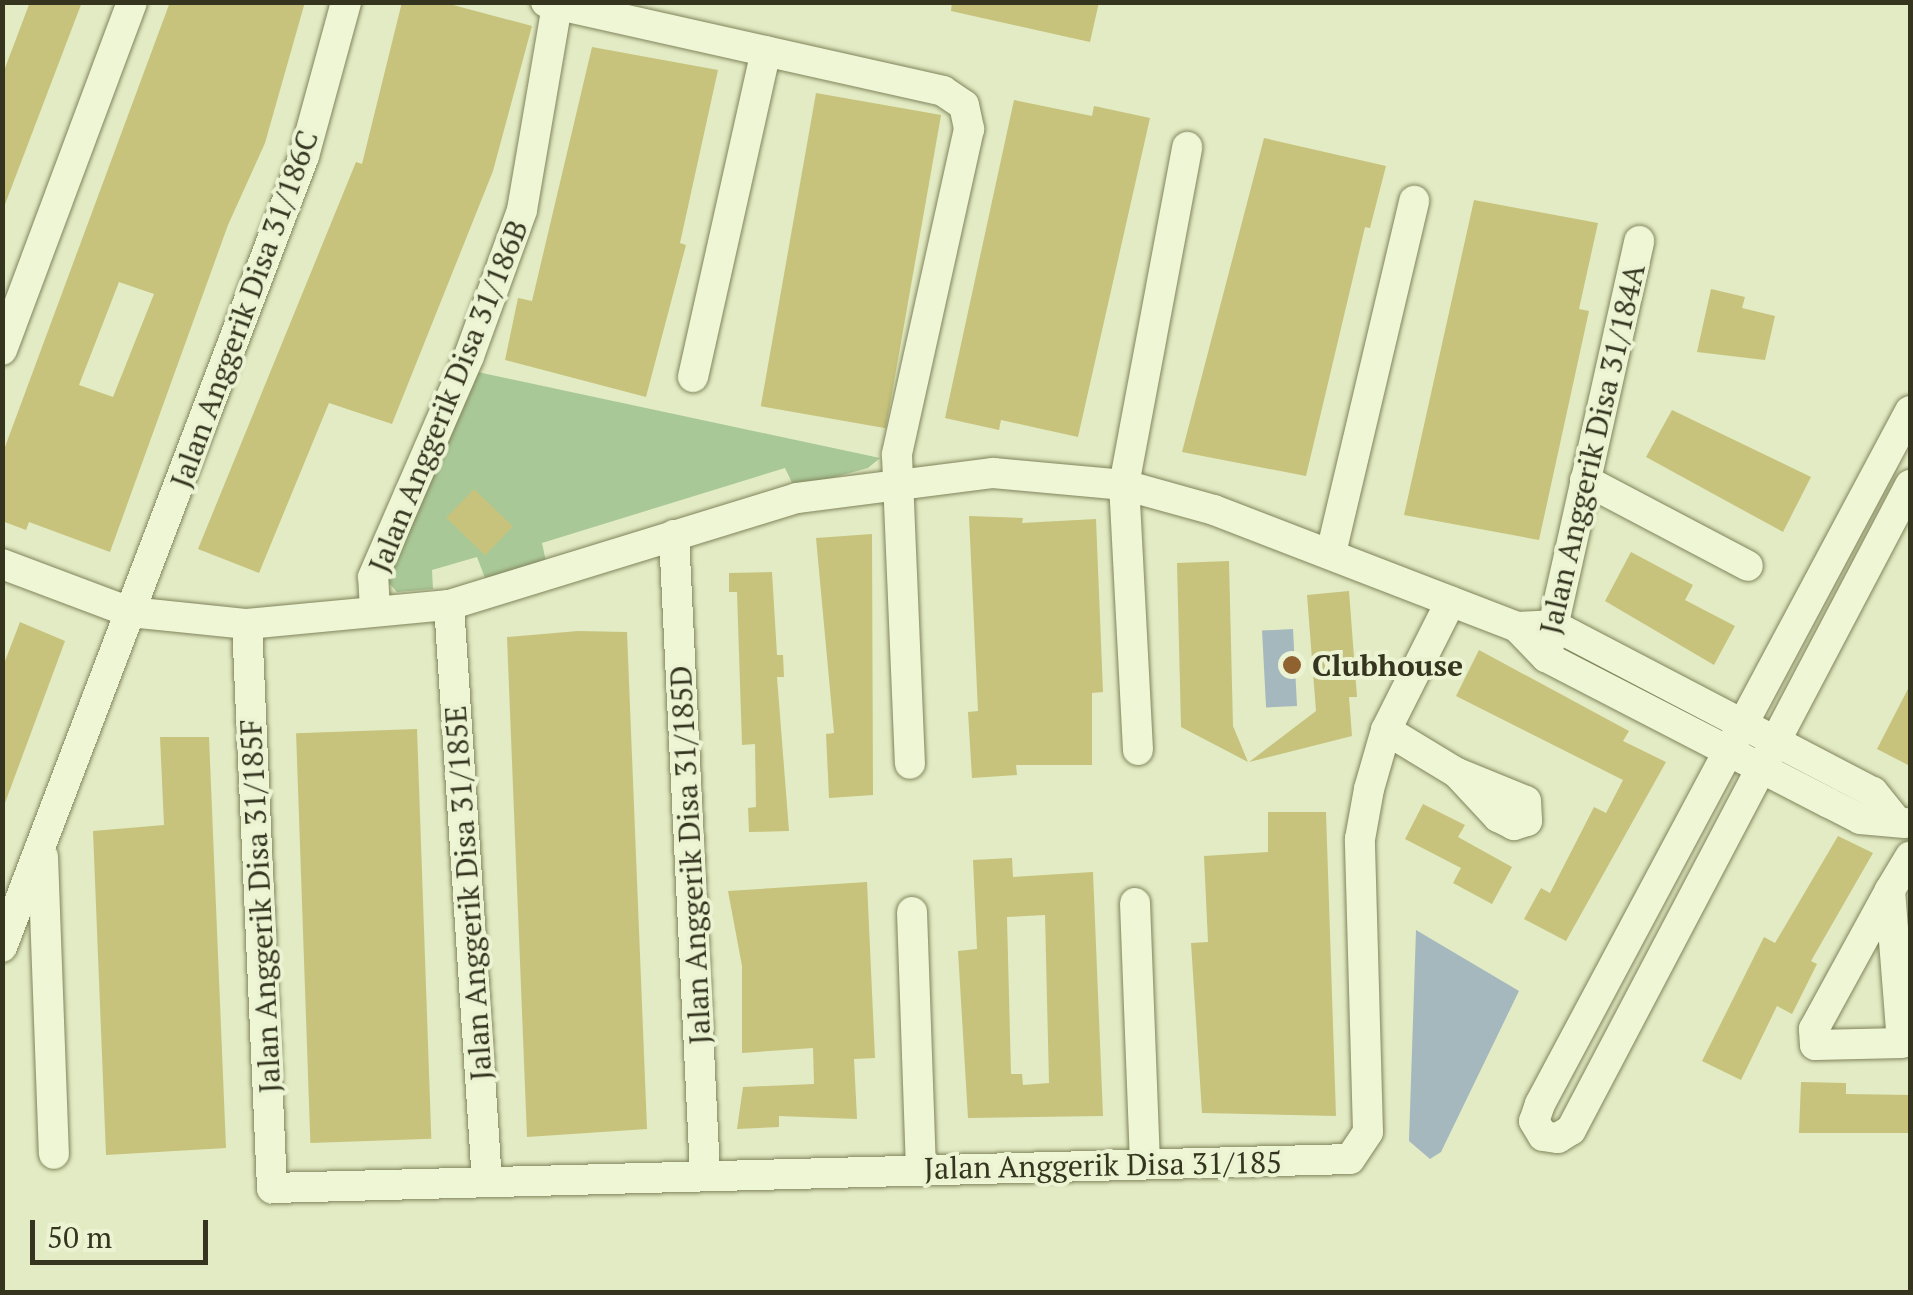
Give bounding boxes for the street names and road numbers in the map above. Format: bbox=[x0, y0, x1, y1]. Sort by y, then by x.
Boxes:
street label: Jalan Anggerik Disa 31/186C bbox=[162, 125, 326, 493]
street label: Jalan Anggerik Disa 31/186B bbox=[361, 214, 535, 578]
street label: Jalan Anggerik Disa 31/184A bbox=[1532, 260, 1652, 638]
street label: Jalan Anggerik Disa 31/185D bbox=[662, 664, 718, 1046]
street label: Jalan Anggerik Disa 31/185E bbox=[437, 704, 499, 1082]
street label: Jalan Anggerik Disa 31/185F bbox=[232, 718, 288, 1094]
street label: Jalan Anggerik Disa 31/185 bbox=[923, 1144, 1283, 1186]

